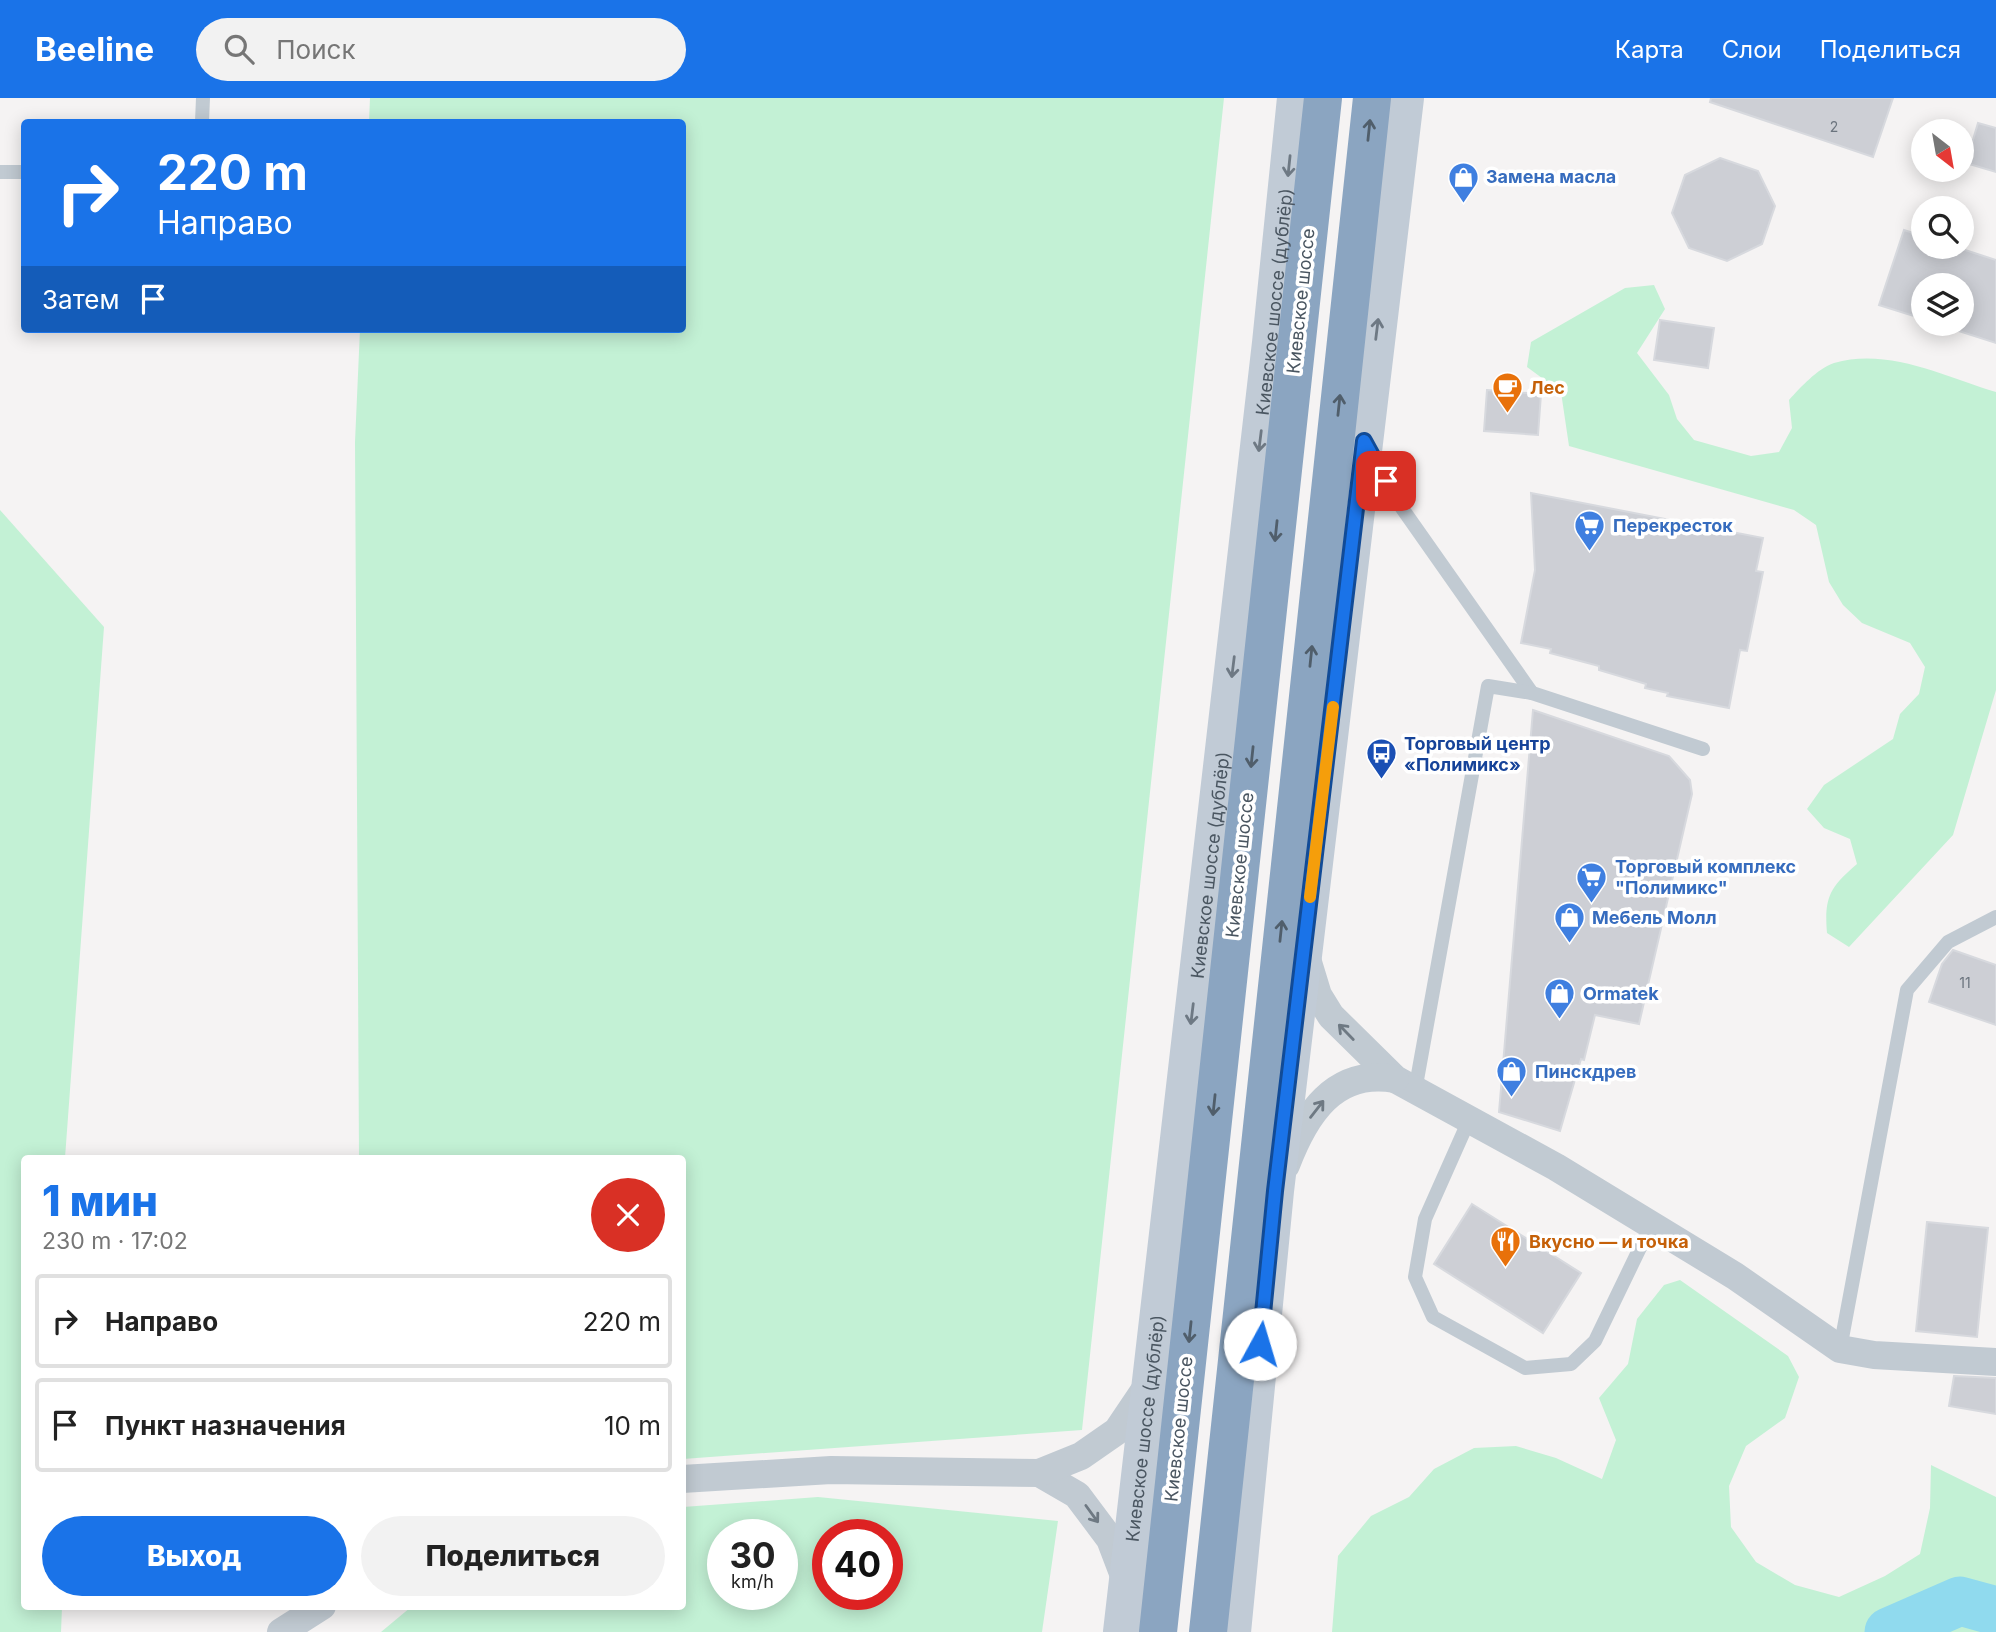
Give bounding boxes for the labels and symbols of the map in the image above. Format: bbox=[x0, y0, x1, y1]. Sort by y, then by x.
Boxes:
house number: 2 bbox=[1830, 118, 1838, 135]
one-way arrow bbox=[1362, 119, 1375, 142]
north arrow bbox=[1911, 119, 1974, 182]
one-way arrow bbox=[1282, 154, 1295, 177]
shop icon: Замена масла bbox=[1446, 160, 1480, 204]
place label: Замена масла bbox=[1486, 166, 1616, 187]
street label: Киевское шоссе (дублёр) bbox=[1252, 187, 1297, 416]
street label: Киевское шоссе bbox=[1282, 227, 1319, 375]
one-way arrow bbox=[1371, 318, 1384, 341]
cafe icon: Лес bbox=[1490, 371, 1524, 415]
place label: Лес bbox=[1530, 377, 1565, 398]
one-way arrow bbox=[1332, 394, 1345, 417]
one-way arrow bbox=[1253, 429, 1266, 452]
pin bbox=[1356, 451, 1416, 511]
supermarket icon: Перекресток bbox=[1573, 509, 1607, 553]
place label: Перекресток bbox=[1613, 515, 1733, 536]
one-way arrow bbox=[1270, 519, 1283, 542]
one-way arrow bbox=[1305, 645, 1318, 667]
one-way arrow bbox=[1227, 655, 1240, 678]
place label: Торговый центр «Полимикс» bbox=[1404, 733, 1551, 775]
bus stop icon: Торговый центр «Полимикс» bbox=[1364, 737, 1398, 781]
one-way arrow bbox=[1245, 746, 1258, 768]
street label: Киевское шоссе (дублёр) bbox=[1187, 751, 1234, 980]
street label: Киевское шоссе bbox=[1221, 791, 1258, 939]
place label: Торговый комплекс "Полимикс" bbox=[1615, 856, 1796, 898]
supermarket icon: Торговый комплекс "Полимикс" bbox=[1575, 860, 1609, 904]
shop icon: Мебель Молл bbox=[1552, 901, 1586, 945]
place label: Мебель Молл bbox=[1592, 907, 1717, 928]
one-way arrow bbox=[1275, 920, 1288, 942]
house number: 11 bbox=[1959, 974, 1971, 991]
shop icon: Ormatek bbox=[1543, 977, 1577, 1021]
place label: Ormatek bbox=[1583, 983, 1659, 1004]
one-way arrow bbox=[1186, 1003, 1199, 1025]
one-way arrow bbox=[1338, 1023, 1354, 1041]
shop icon: Пинскдрев bbox=[1495, 1055, 1529, 1099]
place label: Пинскдрев bbox=[1535, 1061, 1636, 1082]
one-way arrow bbox=[1207, 1094, 1220, 1116]
one-way arrow bbox=[1309, 1100, 1324, 1119]
restaurant icon: Вкусно — и точка bbox=[1489, 1225, 1523, 1269]
place label: Вкусно — и точка bbox=[1529, 1231, 1689, 1252]
position arrow bbox=[1223, 1307, 1297, 1381]
street label: Киевское шоссе (дублёр) bbox=[1122, 1314, 1169, 1543]
one-way arrow bbox=[1183, 1320, 1196, 1342]
street label: Киевское шоссе bbox=[1160, 1355, 1197, 1503]
one-way arrow bbox=[1084, 1504, 1099, 1523]
speed limit sign: 40 bbox=[812, 1519, 903, 1610]

